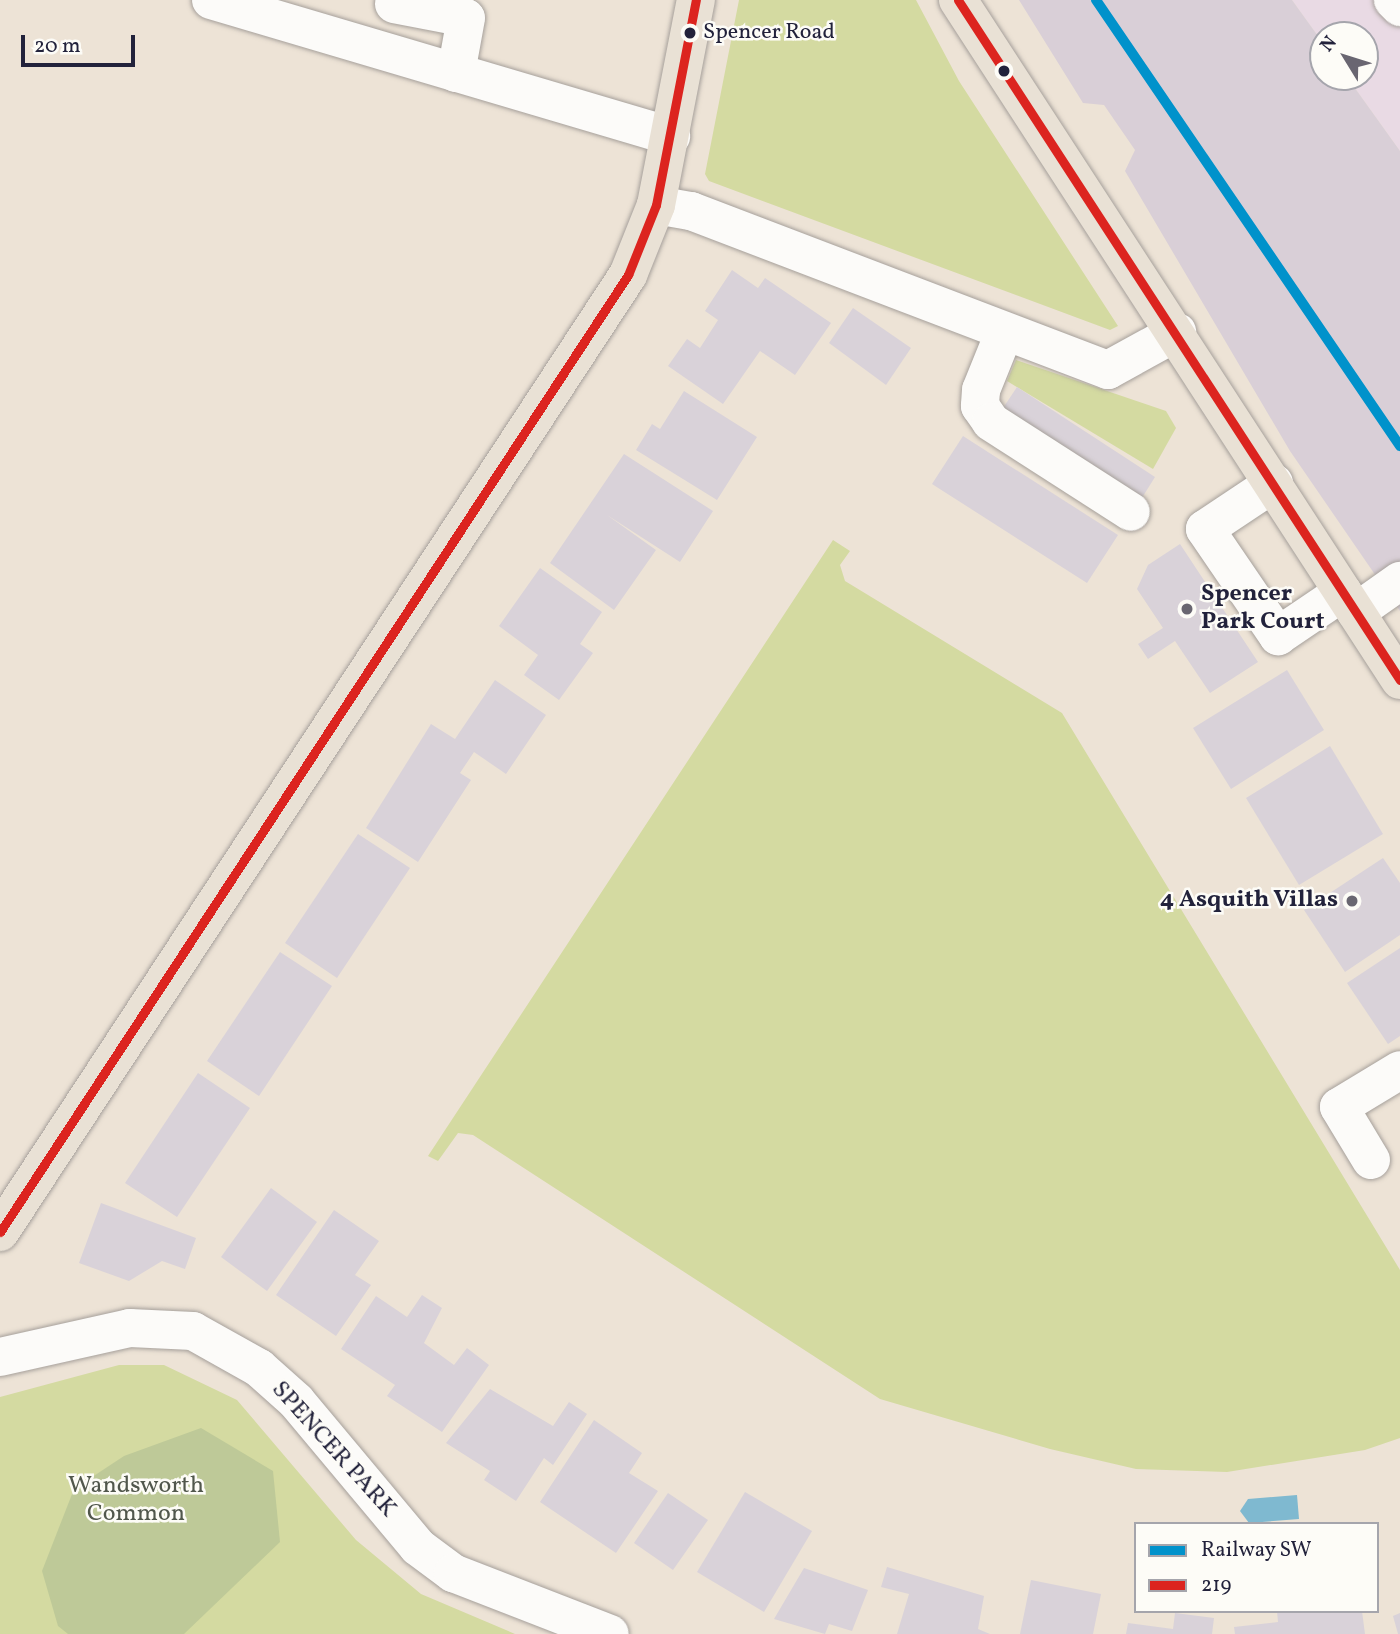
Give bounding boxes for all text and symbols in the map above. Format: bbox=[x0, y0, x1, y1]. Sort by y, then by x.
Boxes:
place label: Spencer Road bbox=[703, 20, 835, 46]
scale bar bbox=[24, 21, 138, 65]
north arrow bbox=[1309, 21, 1379, 91]
marker: Spencer Road bbox=[683, 26, 697, 40]
text: N bbox=[1315, 31, 1344, 58]
text: 20 m bbox=[34, 32, 80, 61]
unlabelled marker bbox=[997, 64, 1011, 78]
place label: Spencer Park Court bbox=[1201, 581, 1324, 637]
marker: Spencer Park Court bbox=[1179, 601, 1195, 617]
place label: 4 Asquith Villas bbox=[1159, 887, 1338, 915]
marker: 4 Asquith Villas bbox=[1344, 893, 1360, 909]
street label: SPENCER PARK bbox=[264, 1376, 402, 1524]
park label: Wandsworth Common bbox=[68, 1473, 204, 1529]
legend bbox=[1134, 1522, 1379, 1613]
text: Railway SW bbox=[1201, 1536, 1312, 1565]
text: 219 bbox=[1201, 1571, 1231, 1600]

